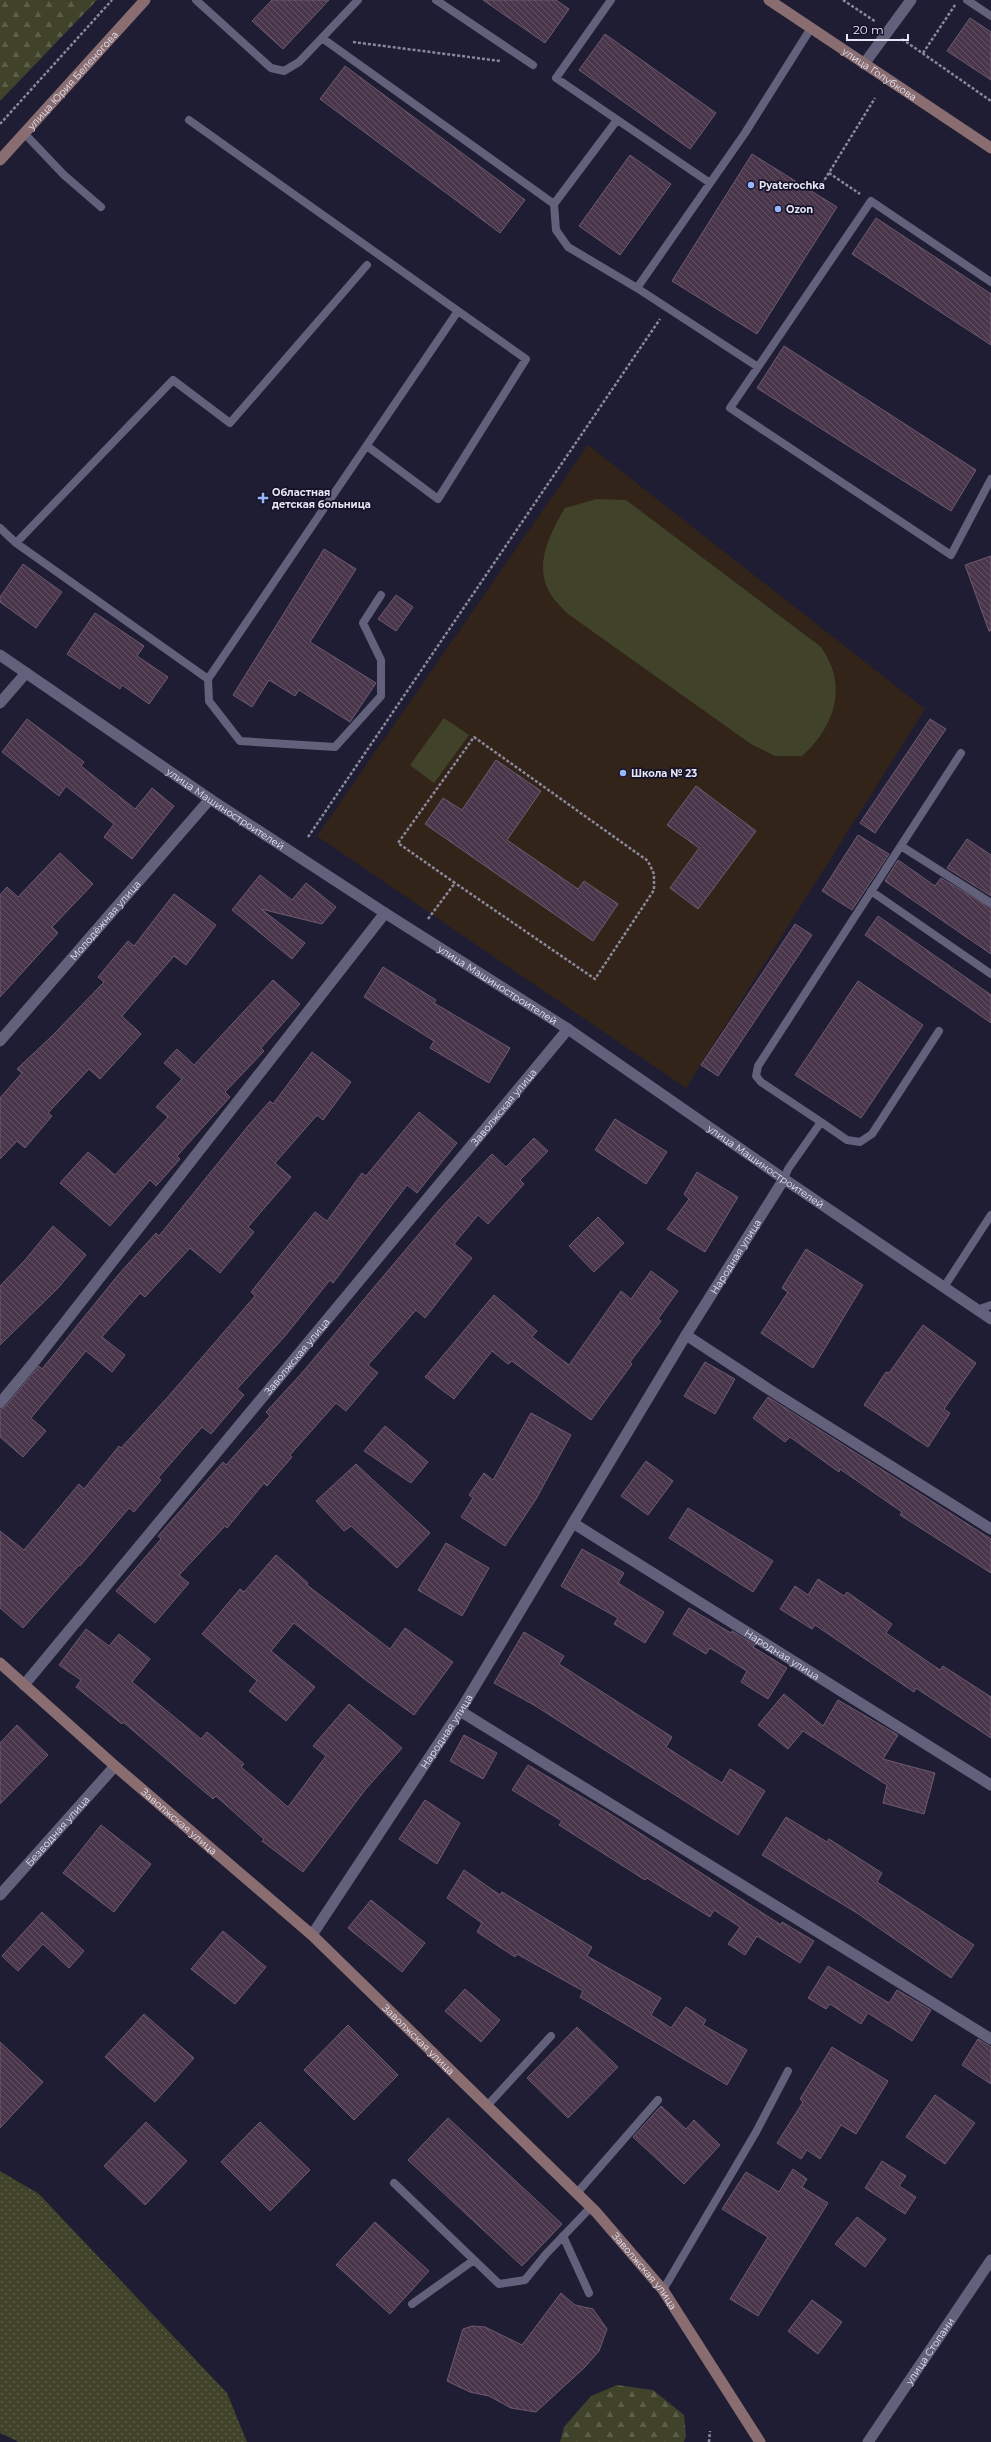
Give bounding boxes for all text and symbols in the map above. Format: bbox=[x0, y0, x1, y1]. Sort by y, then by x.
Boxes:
scale bar bbox=[847, 16, 908, 42]
text: 20 m bbox=[853, 22, 884, 37]
street label: улица Юрия Беленогова bbox=[24, 28, 121, 133]
street label: улица Голубкова bbox=[839, 44, 919, 104]
place label: Pyaterochka bbox=[759, 179, 825, 192]
marker: Pyaterochka bbox=[746, 180, 756, 190]
place label: Ozon bbox=[786, 203, 813, 216]
marker: Ozon bbox=[773, 204, 783, 214]
place label: Областная детская больница bbox=[272, 486, 371, 511]
marker: Областная детская больница bbox=[257, 492, 269, 504]
street label: улица Машиностроителей bbox=[163, 765, 287, 853]
place label: Школа № 23 bbox=[631, 767, 697, 780]
marker: Школа № 23 bbox=[618, 768, 628, 778]
street label: Молодёжная улица bbox=[67, 878, 144, 963]
street label: улица Машиностроителей bbox=[434, 942, 560, 1028]
street label: Заволжская улица bbox=[468, 1066, 539, 1148]
street label: улица Машиностроителей bbox=[704, 1121, 827, 1211]
street label: Народная улица bbox=[707, 1217, 764, 1297]
street label: Заволжская улица bbox=[261, 1316, 333, 1398]
street label: Народная улица bbox=[742, 1626, 822, 1683]
street label: Народная улица bbox=[418, 1692, 476, 1771]
street label: Заволжская улица bbox=[138, 1785, 220, 1858]
street label: Безводная улица bbox=[23, 1793, 92, 1869]
street label: Заволжская улица bbox=[379, 2001, 457, 2078]
street label: Заволжская улица bbox=[609, 2230, 680, 2312]
street label: улица Стопани bbox=[902, 2315, 957, 2388]

